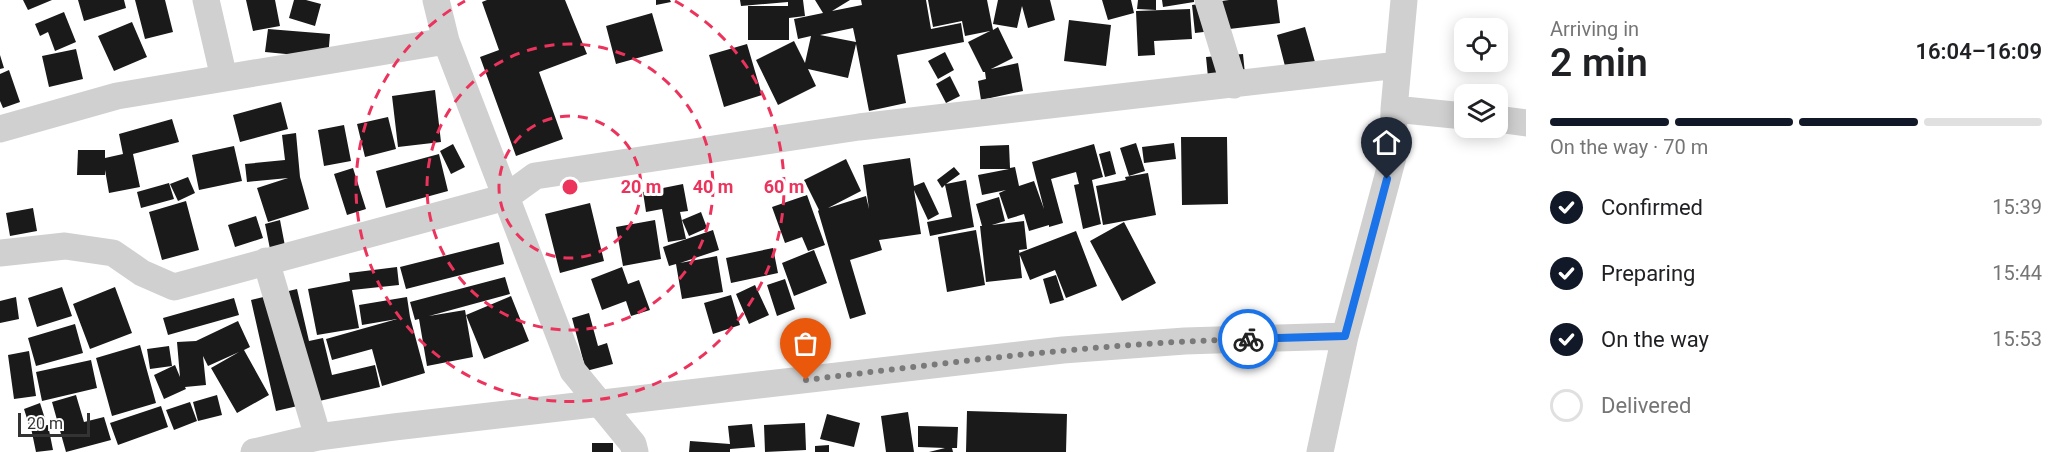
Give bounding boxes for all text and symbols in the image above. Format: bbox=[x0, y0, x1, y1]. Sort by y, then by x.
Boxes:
text: Arriving in bbox=[1550, 17, 1639, 41]
map controls bbox=[1454, 18, 1508, 138]
button: locate bbox=[1454, 18, 1508, 72]
text: 16:04–16:09 bbox=[1915, 39, 2042, 64]
text: 2 min bbox=[1550, 40, 1648, 86]
button: layers bbox=[1454, 84, 1508, 138]
pin bbox=[1361, 117, 1412, 179]
icon: home bbox=[1370, 126, 1403, 159]
text: On the way · 70 m bbox=[1550, 135, 1708, 159]
text: 20 m bbox=[621, 176, 661, 197]
text: 40 m bbox=[693, 176, 733, 197]
text: 60 m bbox=[764, 176, 804, 197]
centre of rings bbox=[560, 177, 580, 197]
icon: check bbox=[1550, 191, 1583, 224]
text: Confirmed bbox=[1601, 195, 1703, 220]
text: 15:39 bbox=[1992, 195, 2042, 219]
icon: check bbox=[1550, 257, 1583, 290]
text: Preparing bbox=[1601, 261, 1695, 286]
text: 15:44 bbox=[1992, 261, 2042, 285]
courier bbox=[1218, 309, 1278, 369]
pin bbox=[780, 318, 831, 380]
icon: bike bbox=[1232, 323, 1265, 356]
icon: check bbox=[1550, 323, 1583, 356]
icon: bag bbox=[789, 327, 822, 360]
text: On the way bbox=[1601, 327, 1709, 352]
text: 15:53 bbox=[1992, 327, 2042, 351]
text: Delivered bbox=[1601, 393, 1691, 418]
scale bar bbox=[18, 410, 90, 438]
text: 20 m bbox=[27, 414, 63, 433]

